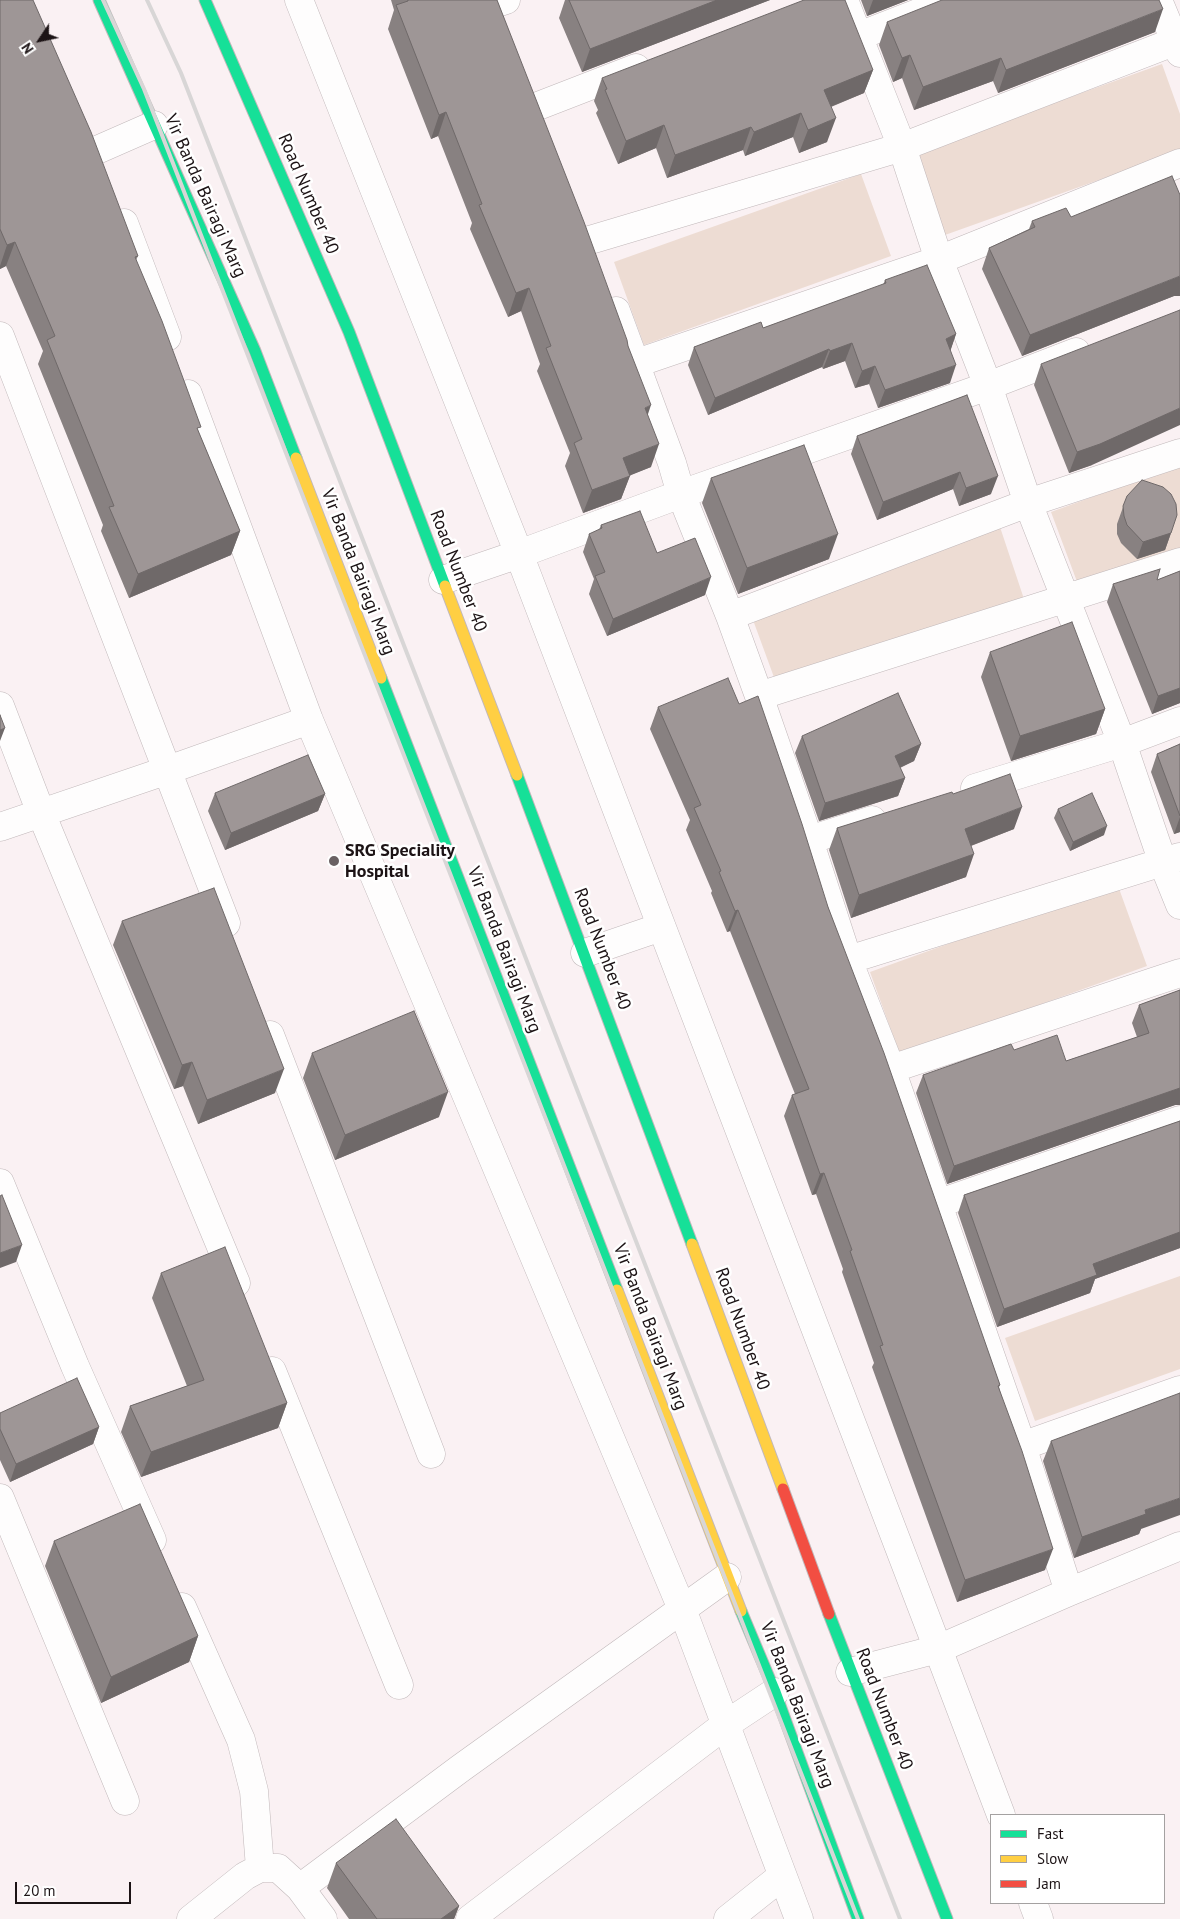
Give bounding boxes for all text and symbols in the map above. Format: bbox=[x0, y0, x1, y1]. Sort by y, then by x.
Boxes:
north arrow bbox=[15, 15, 65, 65]
text: N bbox=[18, 40, 38, 57]
street label: Vir Banda Bairagi Marg bbox=[159, 111, 251, 281]
street label: Road Number 40 bbox=[273, 131, 343, 257]
street label: Vir Banda Bairagi Marg bbox=[316, 486, 400, 658]
street label: Road Number 40 bbox=[425, 507, 491, 635]
place label: SRG Speciality Hospital bbox=[345, 840, 455, 882]
marker: SRG Speciality Hospital bbox=[327, 854, 341, 868]
street label: Vir Banda Bairagi Marg bbox=[462, 864, 546, 1036]
street label: Road Number 40 bbox=[569, 885, 635, 1013]
street label: Vir Banda Bairagi Marg bbox=[608, 1241, 692, 1413]
street label: Road Number 40 bbox=[710, 1265, 774, 1393]
street label: Vir Banda Bairagi Marg bbox=[755, 1619, 839, 1791]
street label: Road Number 40 bbox=[851, 1645, 917, 1773]
legend bbox=[990, 1814, 1165, 1904]
text: Fast bbox=[1037, 1824, 1064, 1843]
text: Slow bbox=[1037, 1849, 1068, 1868]
scale bar bbox=[18, 1872, 134, 1904]
text: Jam bbox=[1037, 1874, 1061, 1893]
text: 20 m bbox=[23, 1881, 56, 1900]

